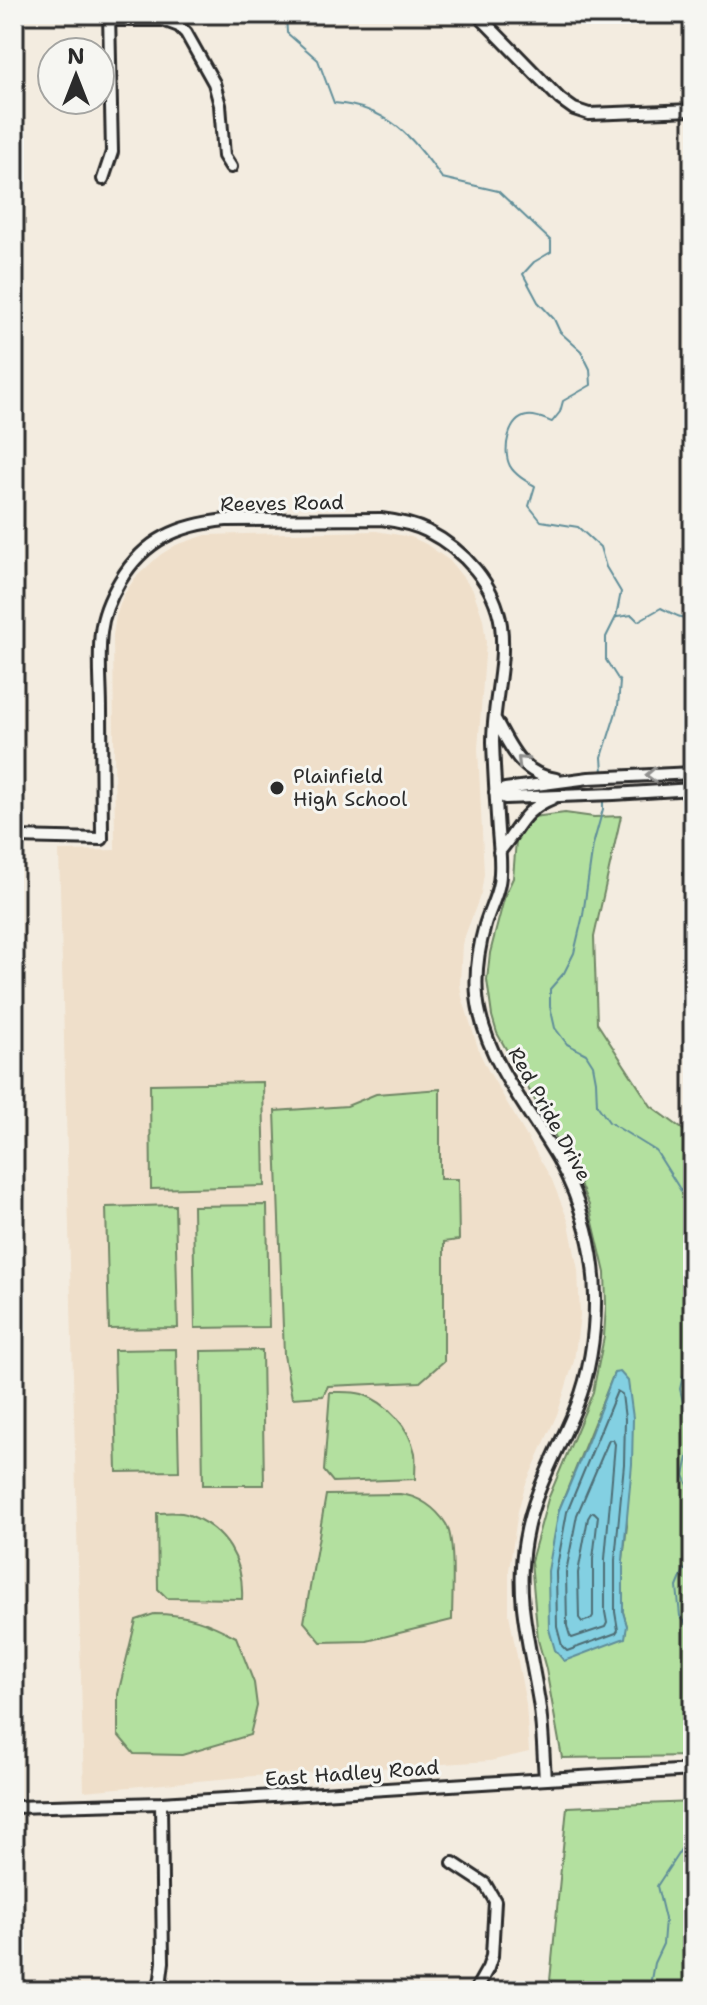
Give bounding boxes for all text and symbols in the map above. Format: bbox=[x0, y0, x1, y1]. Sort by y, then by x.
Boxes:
north arrow bbox=[36, 36, 116, 116]
text: N bbox=[67, 42, 85, 71]
street label: Reeves Road bbox=[220, 489, 344, 517]
one-way arrow bbox=[517, 755, 531, 770]
place label: Plainfield High School bbox=[293, 763, 407, 812]
one-way arrow bbox=[644, 767, 657, 784]
marker: Plainfield High School bbox=[268, 779, 286, 797]
street label: Red Pride Drive bbox=[502, 1042, 598, 1186]
street label: East Hadley Road bbox=[264, 1754, 440, 1792]

